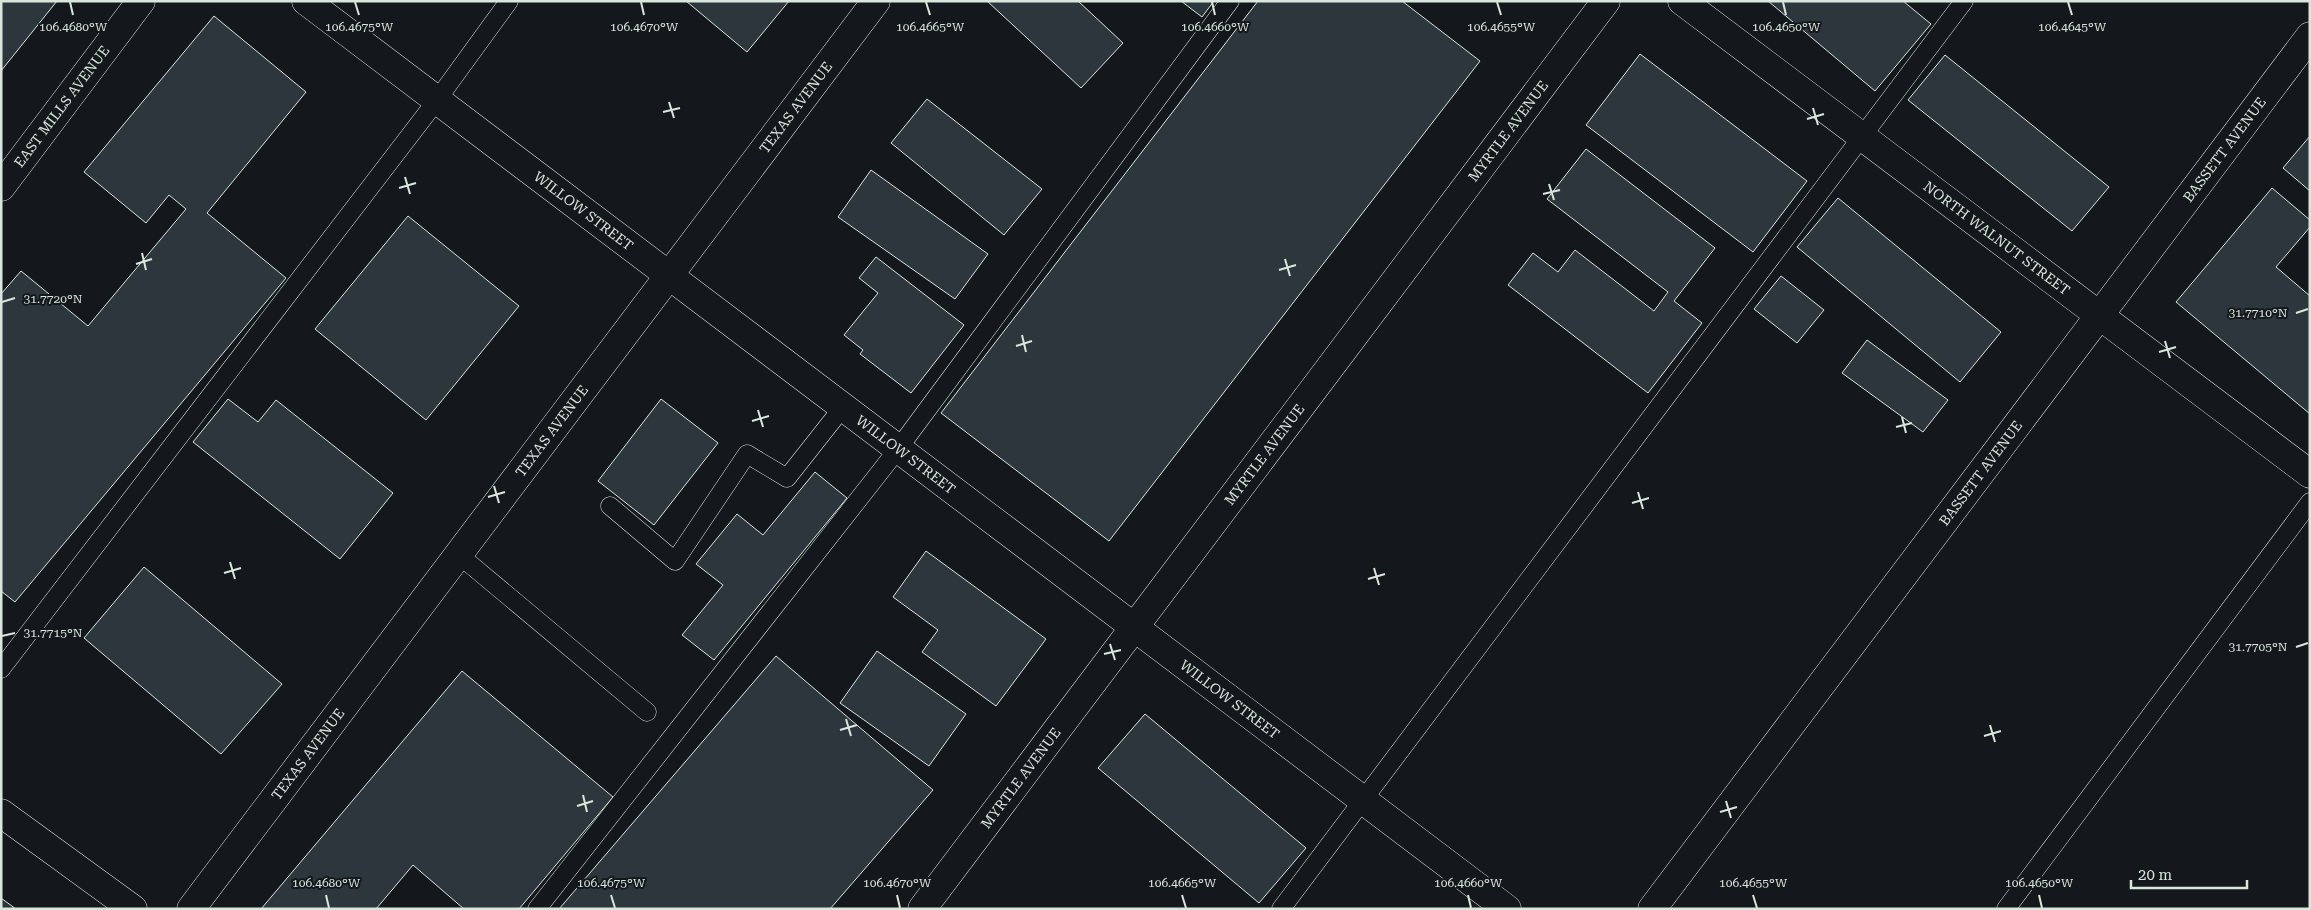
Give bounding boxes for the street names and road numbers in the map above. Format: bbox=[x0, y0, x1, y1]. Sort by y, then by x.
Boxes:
street label: EAST MILLS AVENUE bbox=[11, 42, 113, 170]
street label: TEXAS AVENUE bbox=[756, 59, 835, 156]
street label: MYRTLE AVENUE bbox=[1465, 77, 1551, 185]
street label: BASSETT AVENUE bbox=[2180, 94, 2269, 205]
street label: WILLOW STREET bbox=[531, 168, 636, 254]
street label: NORTH WALNUT STREET bbox=[1920, 178, 2073, 298]
street label: TEXAS AVENUE bbox=[512, 382, 591, 480]
street label: MYRTLE AVENUE bbox=[1221, 401, 1308, 508]
street label: WILLOW STREET bbox=[853, 412, 959, 497]
street label: BASSETT AVENUE bbox=[1936, 417, 2025, 529]
street label: WILLOW STREET bbox=[1177, 657, 1283, 742]
street label: TEXAS AVENUE bbox=[268, 705, 347, 803]
street label: MYRTLE AVENUE bbox=[978, 724, 1064, 832]

